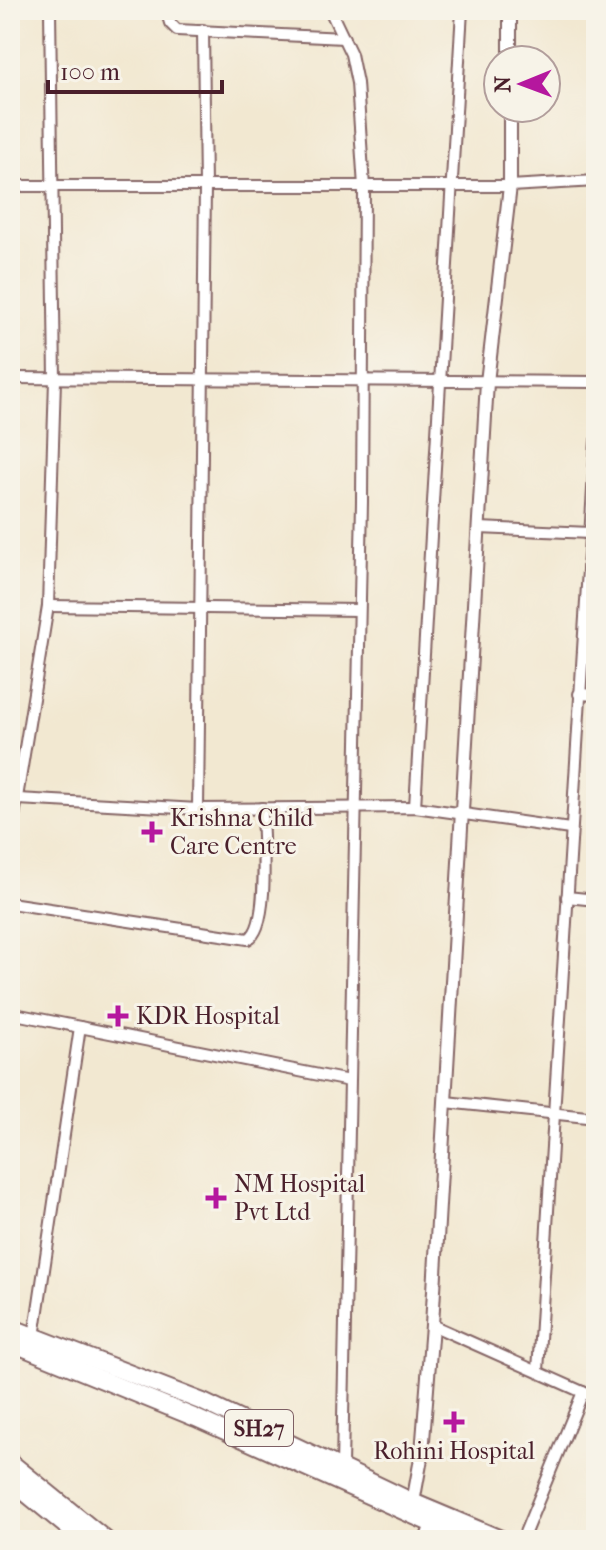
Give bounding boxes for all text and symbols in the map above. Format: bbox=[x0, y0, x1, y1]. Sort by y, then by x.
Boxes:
scale bar bbox=[48, 44, 222, 94]
north arrow bbox=[482, 44, 562, 124]
text: 100 m bbox=[60, 58, 120, 86]
text: N bbox=[490, 75, 516, 93]
place label: Krishna Child Care Centre bbox=[170, 804, 314, 860]
marker: Krishna Child Care Centre bbox=[141, 821, 163, 843]
place label: KDR Hospital bbox=[136, 1002, 280, 1030]
marker: KDR Hospital bbox=[107, 1005, 129, 1027]
place label: NM Hospital Pvt Ltd bbox=[234, 1170, 366, 1226]
marker: NM Hospital Pvt Ltd bbox=[205, 1187, 227, 1209]
road number: SH27 bbox=[225, 1410, 293, 1446]
marker: Rohini Hospital bbox=[443, 1411, 465, 1433]
place label: Rohini Hospital bbox=[373, 1437, 535, 1465]

